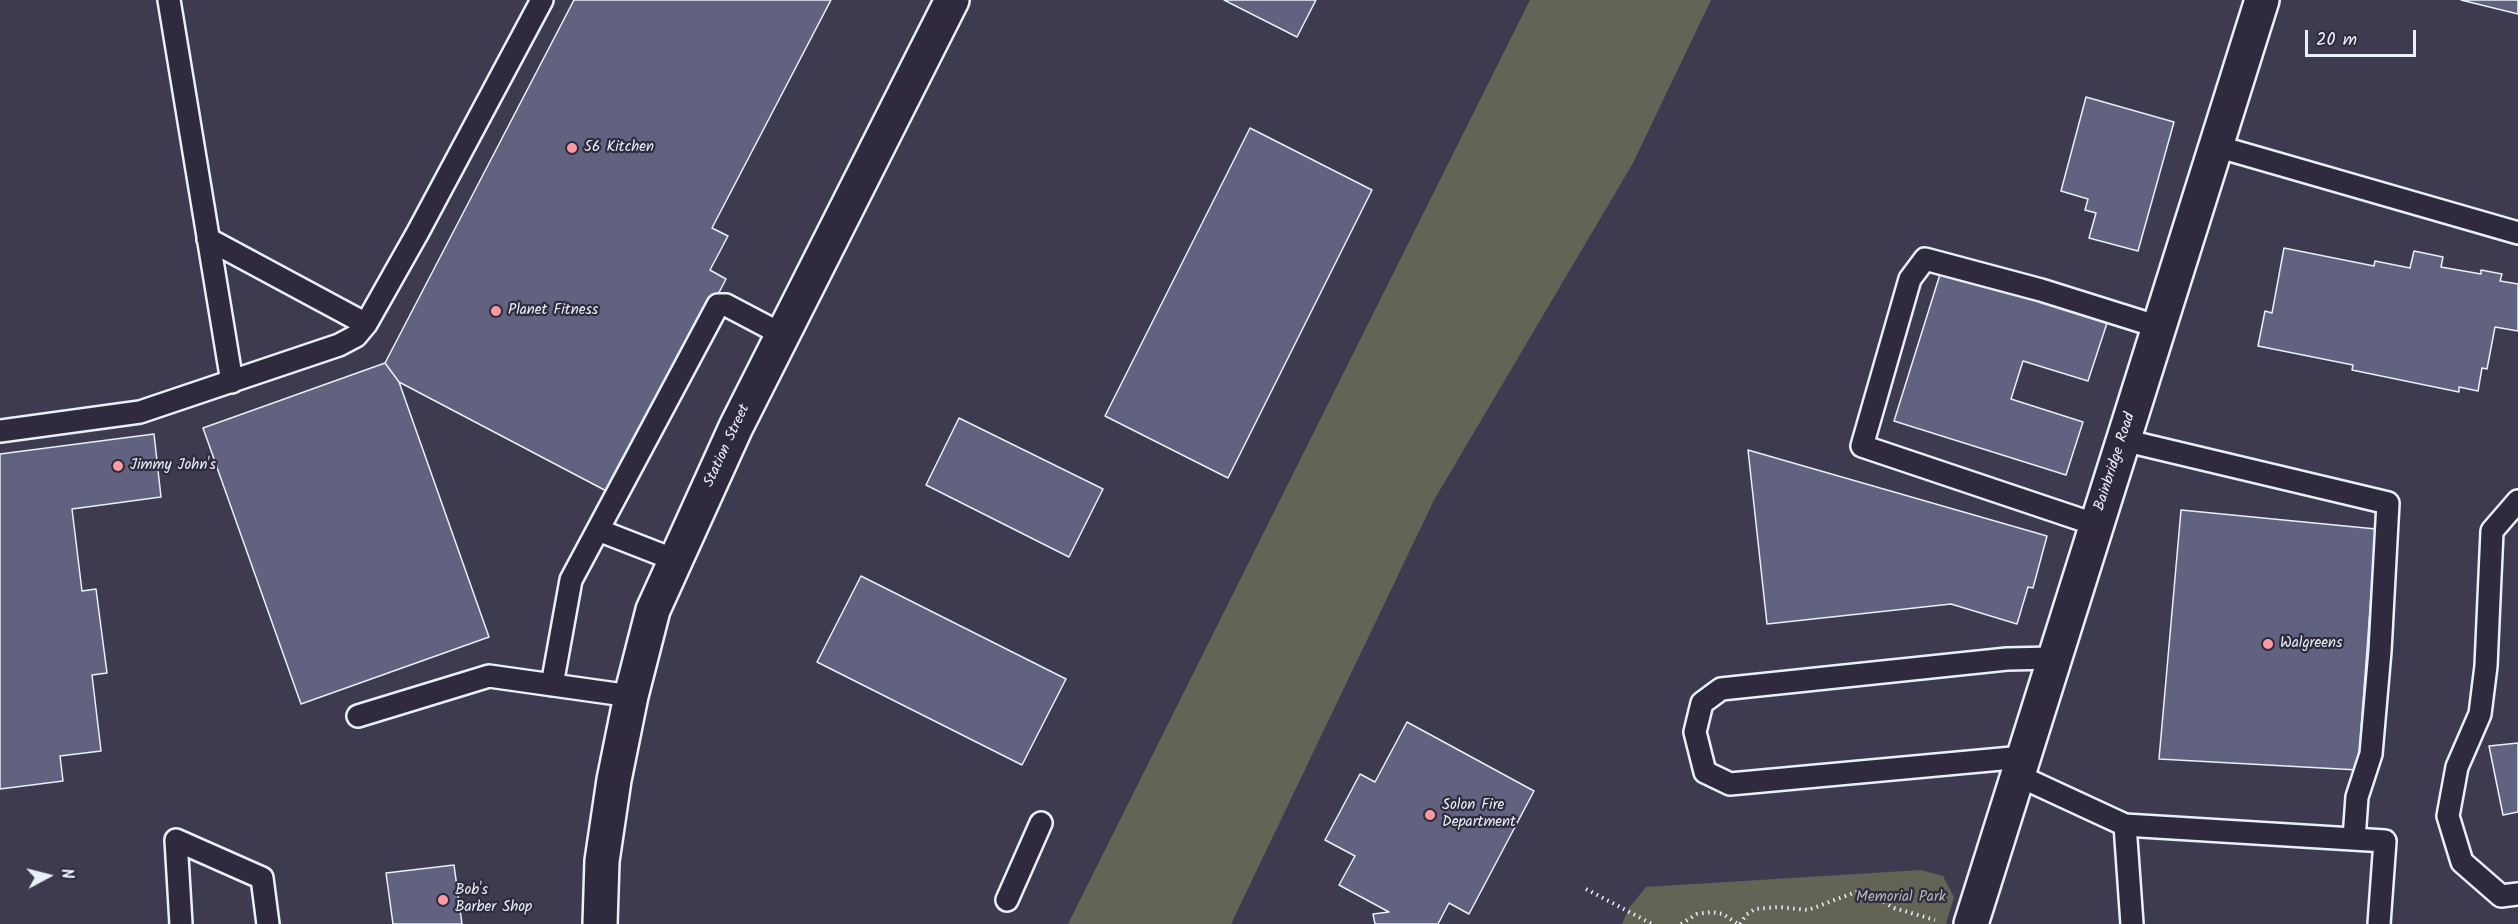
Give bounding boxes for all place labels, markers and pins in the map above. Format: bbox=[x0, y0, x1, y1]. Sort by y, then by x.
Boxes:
place label: 56 Kitchen bbox=[584, 139, 654, 157]
marker: 56 Kitchen bbox=[565, 141, 579, 155]
place label: Planet Fitness bbox=[508, 302, 598, 320]
marker: Planet Fitness bbox=[489, 304, 503, 318]
place label: Jimmy John's bbox=[130, 457, 216, 475]
marker: Jimmy John's bbox=[111, 459, 125, 473]
place label: Walgreens bbox=[2280, 635, 2342, 653]
marker: Walgreens bbox=[2261, 637, 2275, 651]
place label: Solon Fire Department bbox=[1442, 797, 1516, 832]
marker: Solon Fire Department bbox=[1423, 808, 1437, 822]
place label: Bob's Barber Shop bbox=[455, 882, 532, 917]
marker: Bob's Barber Shop bbox=[436, 893, 450, 907]

